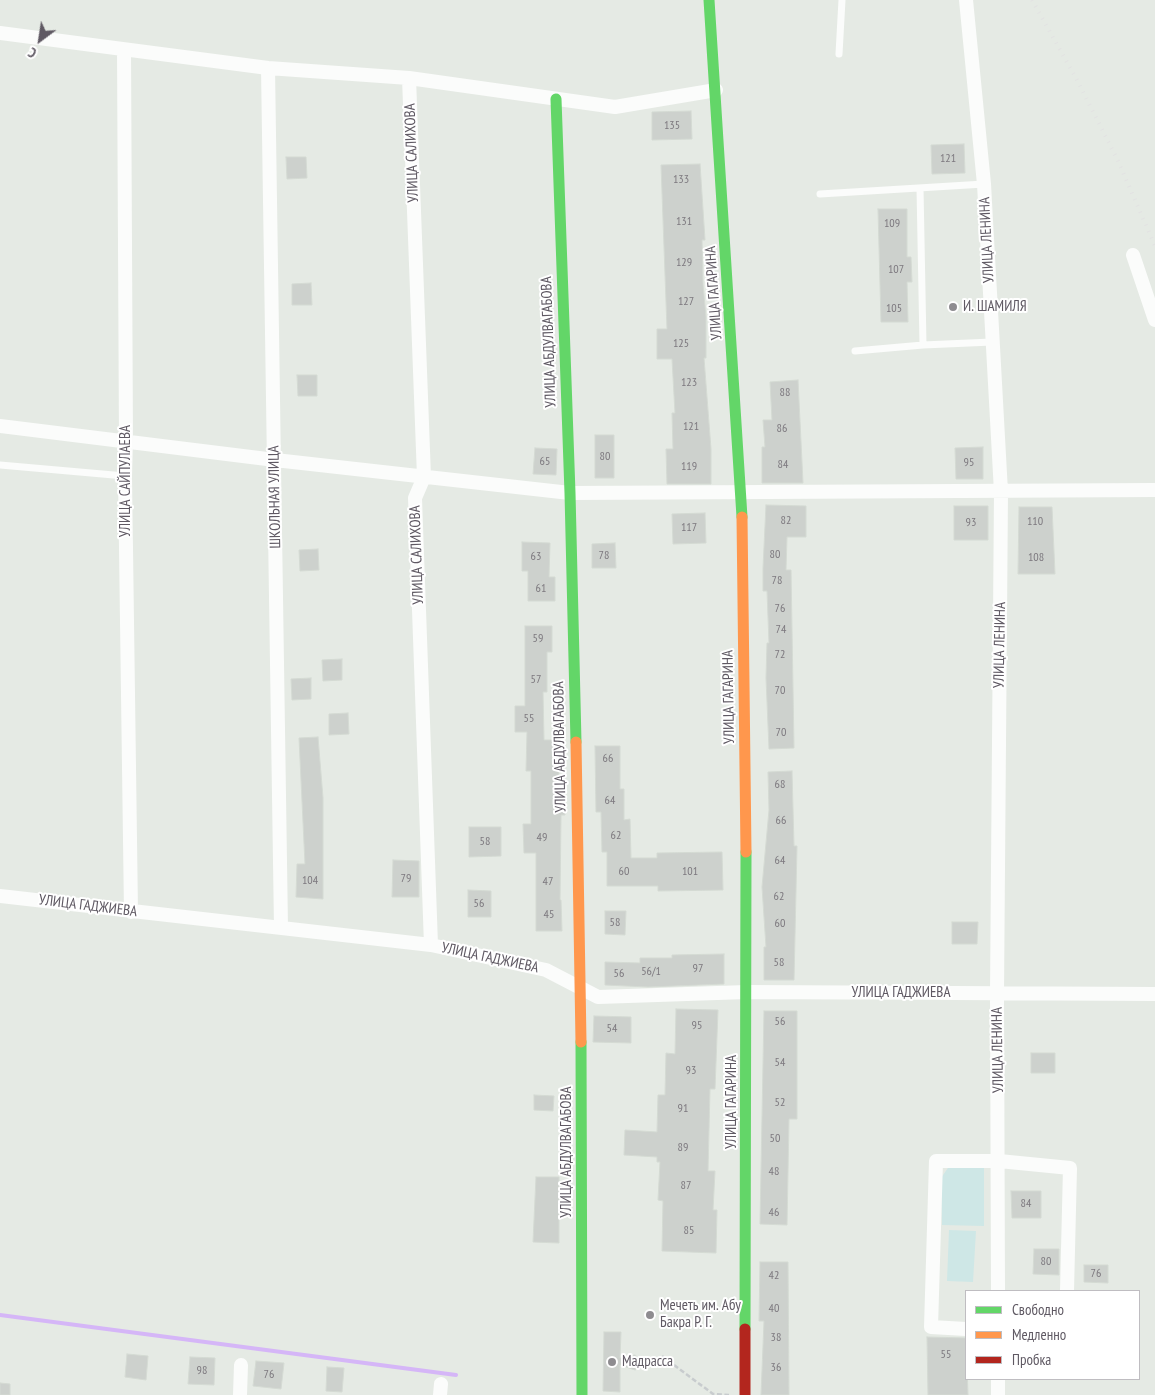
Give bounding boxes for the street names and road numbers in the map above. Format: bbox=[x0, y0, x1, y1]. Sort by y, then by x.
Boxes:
street label: УЛИЦА САЛИХОВА bbox=[401, 103, 423, 203]
street label: УЛИЦА ЛЕНИНА bbox=[976, 197, 998, 283]
street label: УЛИЦА ГАГАРИНА bbox=[702, 245, 726, 341]
street label: УЛИЦА АБДУЛВАГАБОВА bbox=[538, 276, 560, 408]
street label: УЛИЦА САЙПУЛАЕВА bbox=[117, 425, 135, 537]
street label: ШКОЛЬНАЯ УЛИЦА bbox=[265, 445, 285, 549]
street label: УЛИЦА САЛИХОВА bbox=[406, 505, 428, 605]
street label: УЛИЦА ЛЕНИНА bbox=[990, 602, 1010, 688]
street label: УЛИЦА ГАГАРИНА bbox=[719, 650, 739, 744]
street label: УЛИЦА АБДУЛВАГАБОВА bbox=[550, 681, 570, 813]
street label: УЛИЦА ГАДЖИЕВА bbox=[38, 891, 138, 921]
street label: УЛИЦА ГАДЖИЕВА bbox=[440, 939, 540, 977]
street label: УЛИЦА ГАДЖИЕВА bbox=[851, 984, 951, 1002]
street label: УЛИЦА ЛЕНИНА bbox=[988, 1007, 1008, 1093]
street label: УЛИЦА ГАГАРИНА bbox=[723, 1055, 741, 1149]
street label: УЛИЦА АБДУЛВАГАБОВА bbox=[558, 1086, 576, 1218]

